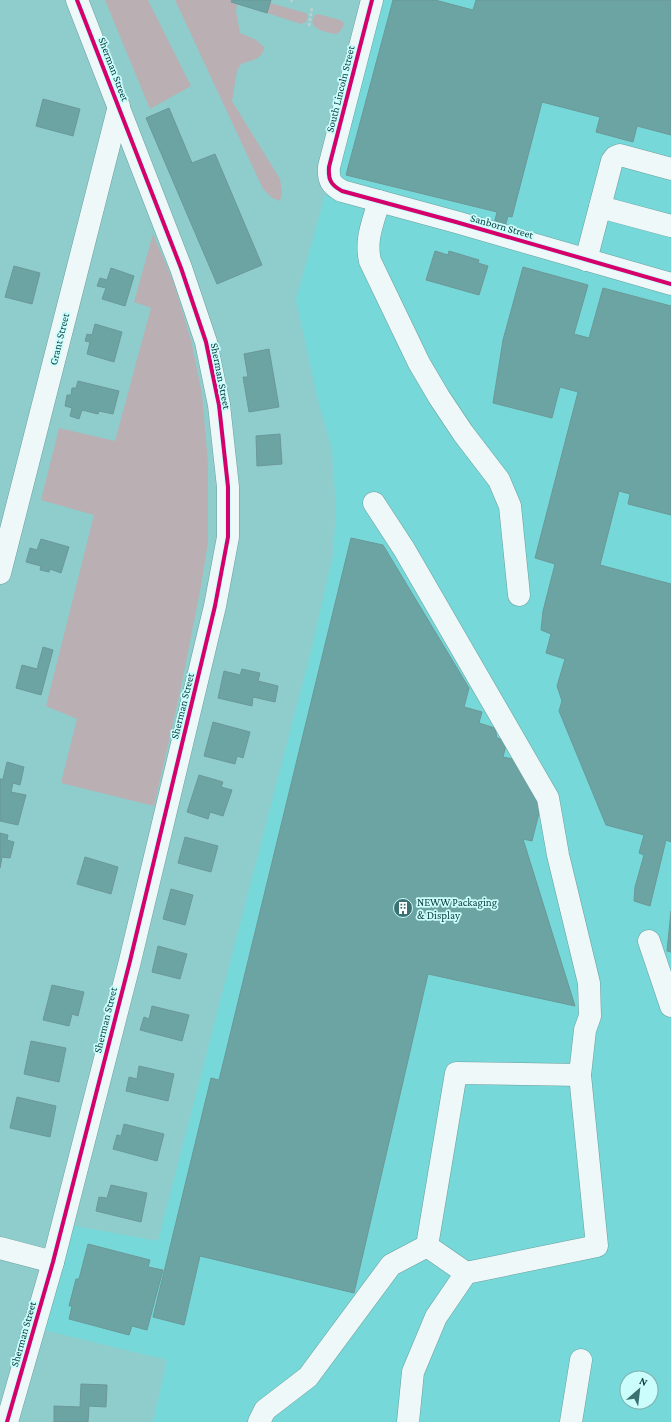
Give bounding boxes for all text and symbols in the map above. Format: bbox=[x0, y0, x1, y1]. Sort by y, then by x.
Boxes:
street label: Sherman Street bbox=[96, 35, 132, 103]
street label: South Lincoln Street bbox=[323, 44, 357, 134]
street label: Sanborn Street bbox=[469, 211, 535, 241]
street label: Grant Street bbox=[47, 311, 71, 366]
street label: Sherman Street bbox=[209, 342, 233, 411]
street label: Sherman Street bbox=[168, 671, 196, 740]
place label: NEWW Packaging & Display bbox=[417, 896, 498, 922]
building icon: NEWW Packaging & Display bbox=[392, 897, 414, 919]
street label: Sherman Street bbox=[91, 985, 119, 1054]
street label: Sherman Street bbox=[8, 1300, 38, 1368]
north arrow bbox=[619, 1370, 659, 1410]
text: N bbox=[638, 1374, 650, 1388]

